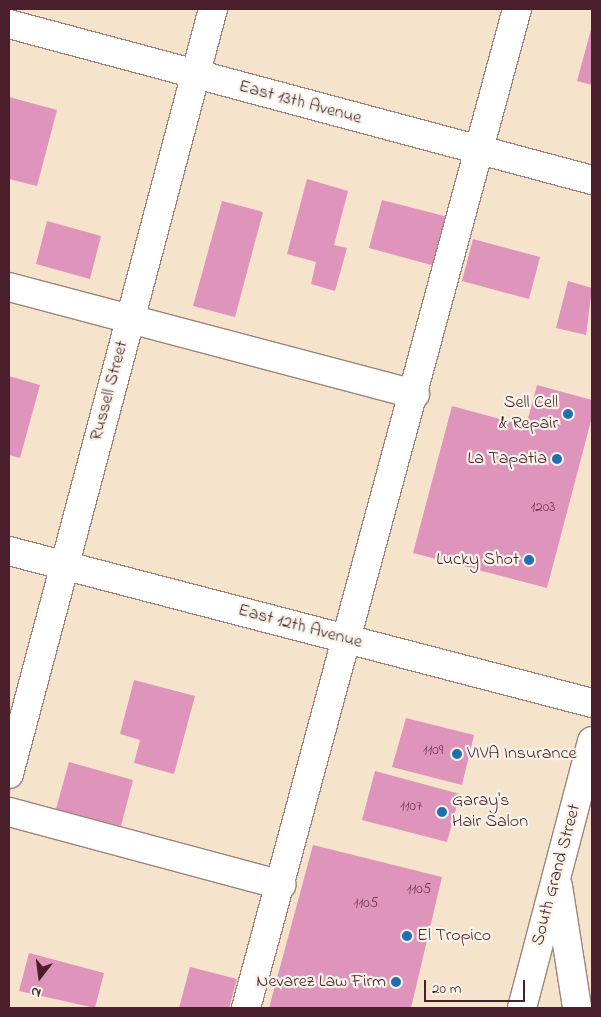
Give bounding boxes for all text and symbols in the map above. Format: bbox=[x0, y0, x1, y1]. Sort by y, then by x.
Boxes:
street label: East 13th Avenue bbox=[236, 76, 364, 130]
street label: Russell Street bbox=[86, 339, 134, 443]
place label: Sell Cell & Repair bbox=[499, 393, 558, 436]
marker: Sell Cell & Repair bbox=[562, 408, 574, 420]
place label: La Tapatia bbox=[468, 448, 547, 470]
marker: La Tapatia bbox=[551, 453, 563, 465]
house number: 1203 bbox=[531, 499, 555, 517]
place label: Lucky Shot bbox=[436, 549, 519, 571]
marker: Lucky Shot bbox=[523, 554, 535, 566]
street label: East 12th Avenue bbox=[235, 600, 365, 654]
house number: 1109 bbox=[423, 742, 443, 760]
place label: VIVA Insurance bbox=[467, 743, 576, 765]
marker: VIVA Insurance bbox=[451, 748, 463, 760]
place label: Garay's Hair Salon bbox=[452, 791, 528, 834]
house number: 1107 bbox=[400, 798, 422, 816]
street label: South Grand Street bbox=[528, 802, 586, 948]
marker: Garay's Hair Salon bbox=[436, 806, 448, 818]
house number: 1105 bbox=[407, 881, 431, 899]
house number: 1105 bbox=[354, 895, 378, 913]
place label: El Tropico bbox=[417, 925, 491, 947]
marker: El Tropico bbox=[401, 930, 413, 942]
north arrow bbox=[15, 952, 65, 1002]
scale bar bbox=[426, 970, 527, 1002]
place label: Nevarez Law Firm bbox=[256, 971, 386, 993]
marker: Nevarez Law Firm bbox=[390, 976, 402, 988]
text: 20 m bbox=[432, 978, 461, 1000]
text: N bbox=[29, 981, 43, 1003]

